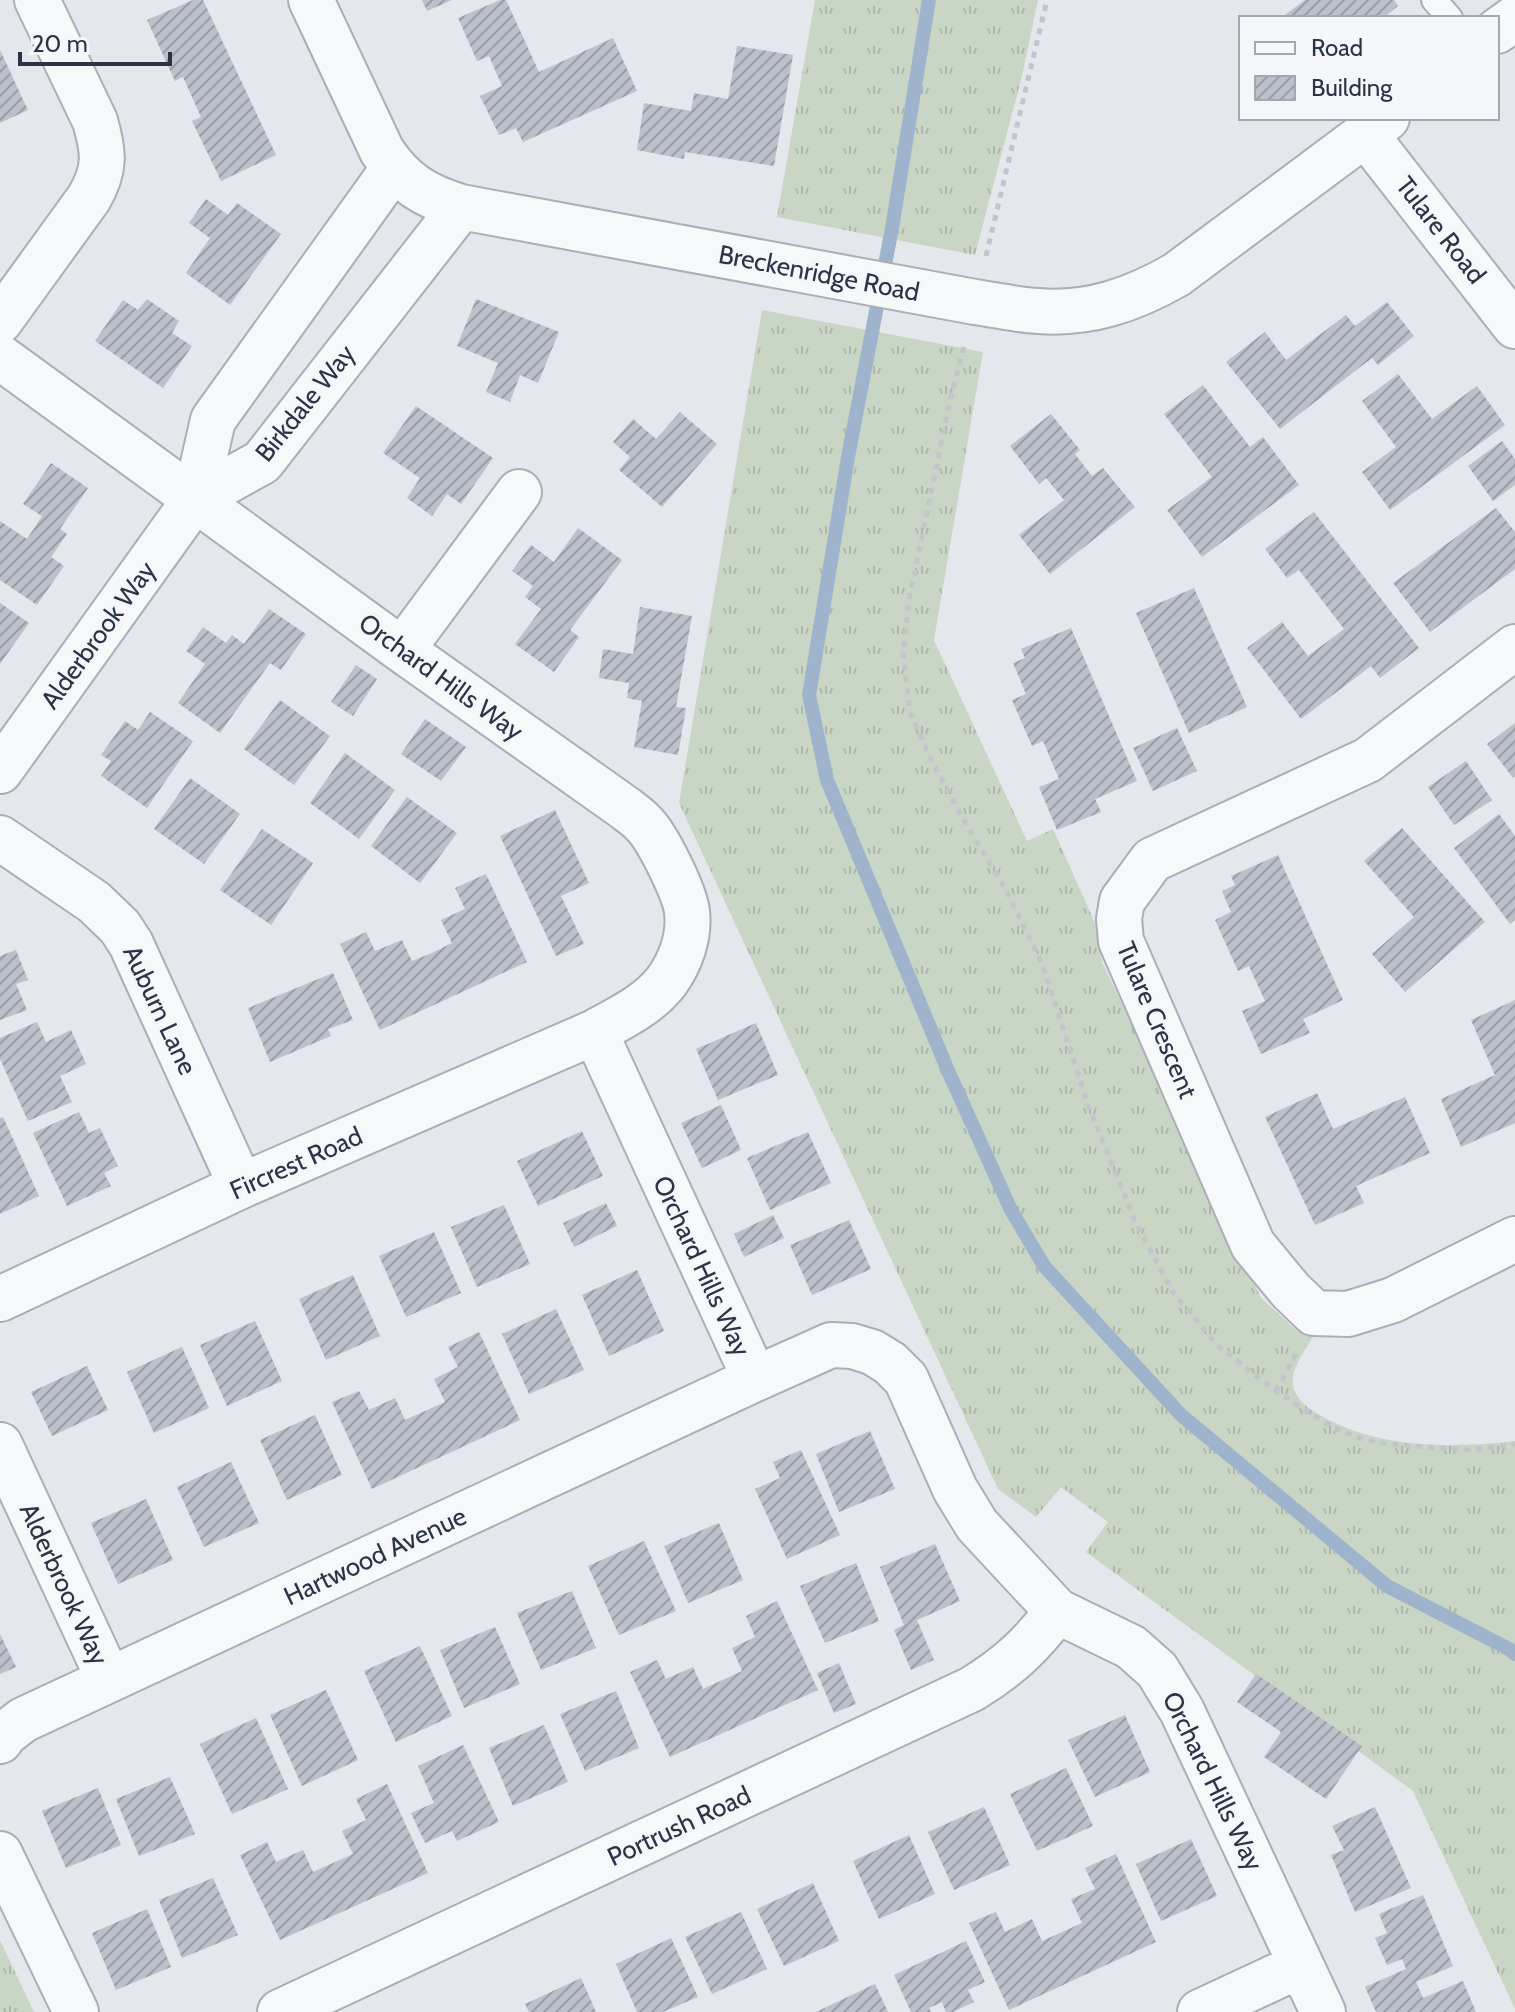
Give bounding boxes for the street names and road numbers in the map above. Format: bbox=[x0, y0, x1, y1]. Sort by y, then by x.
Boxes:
street label: Tulare Road bbox=[1389, 170, 1493, 290]
street label: Breckenridge Road bbox=[716, 238, 922, 308]
street label: Birkdale Way bbox=[248, 338, 362, 468]
street label: Alderbrook Way bbox=[34, 555, 162, 715]
street label: Orchard Hills Way bbox=[353, 607, 529, 747]
street label: Tulare Crescent bbox=[1110, 937, 1204, 1103]
street label: Auburn Lane bbox=[116, 940, 204, 1080]
street label: Fircrest Road bbox=[225, 1120, 367, 1206]
street label: Orchard Hills Way bbox=[646, 1171, 758, 1361]
street label: Alderbrook Way bbox=[13, 1498, 115, 1670]
street label: Hartwood Avenue bbox=[279, 1500, 471, 1612]
street label: Orchard Hills Way bbox=[1156, 1686, 1270, 1876]
street label: Portrush Road bbox=[602, 1779, 756, 1873]

